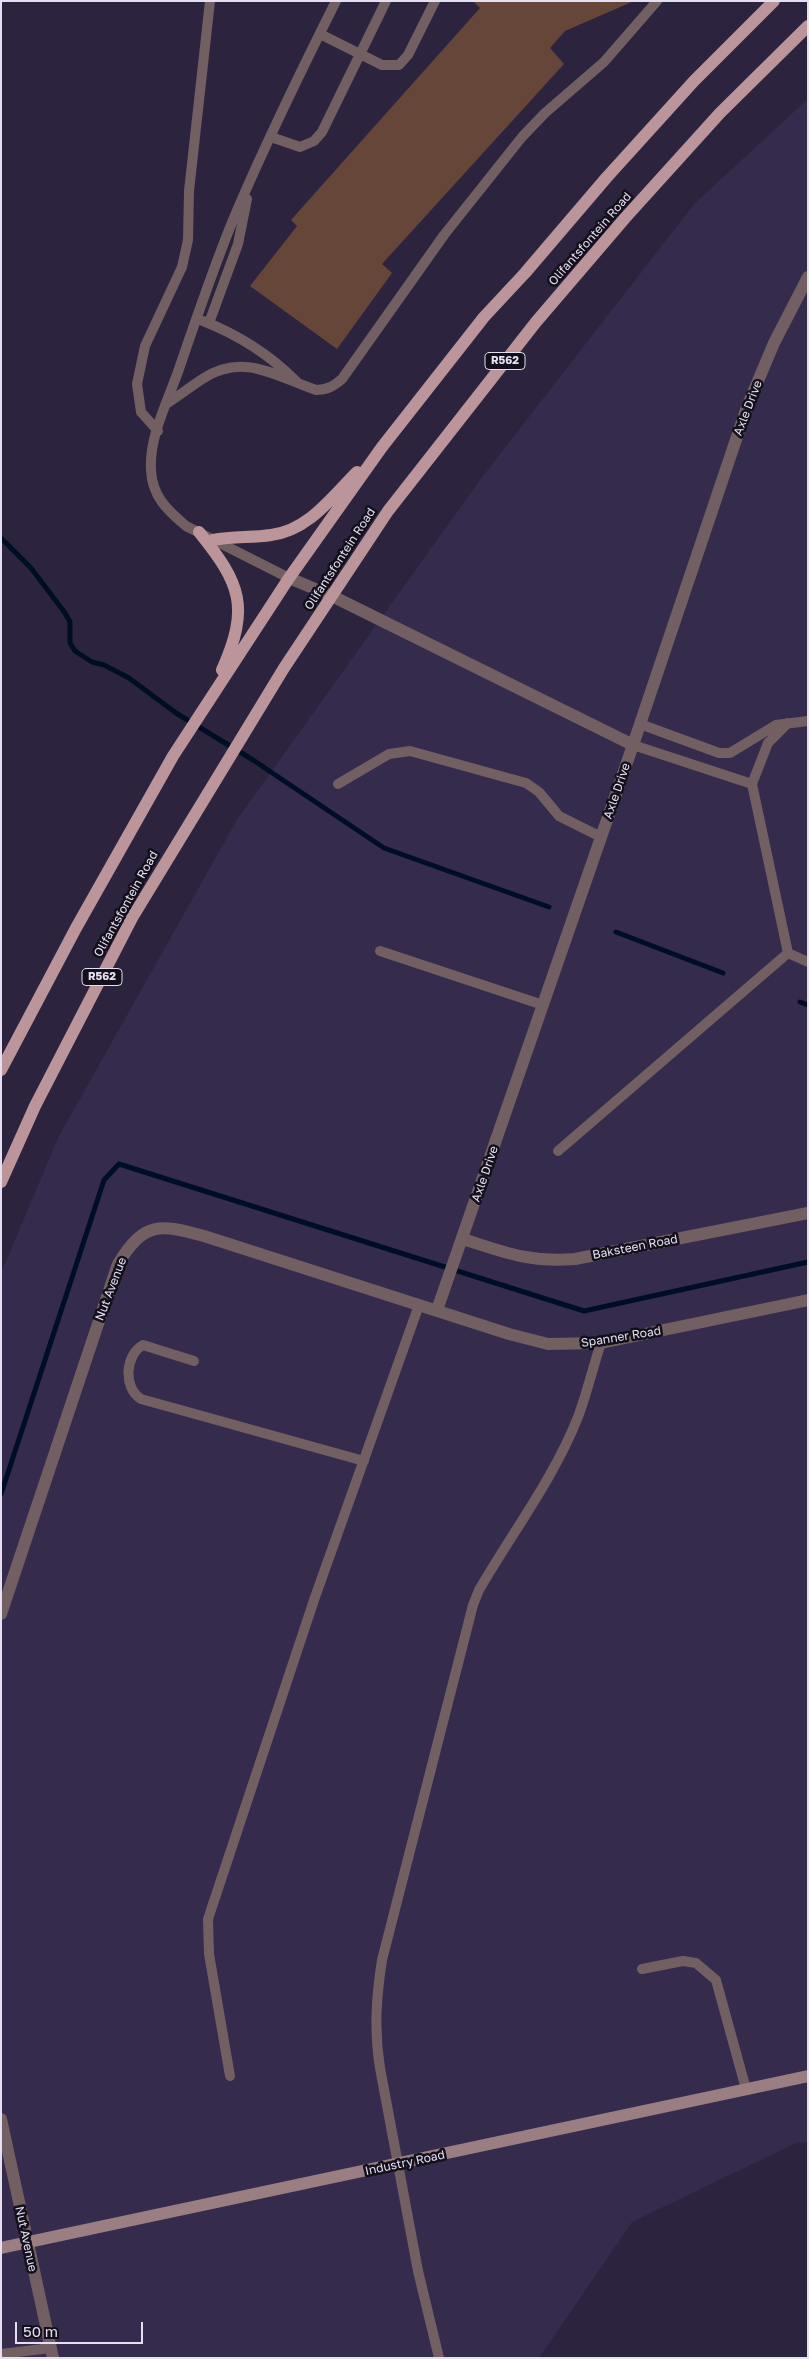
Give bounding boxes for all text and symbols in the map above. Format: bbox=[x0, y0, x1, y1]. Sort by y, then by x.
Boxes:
street label: Olifantsfontein Road bbox=[546, 189, 634, 289]
road number: R562 bbox=[485, 352, 525, 370]
street label: Axle Drive bbox=[731, 378, 765, 438]
street label: Olifantsfontein Road bbox=[302, 505, 378, 613]
street label: Axle Drive bbox=[601, 761, 633, 821]
street label: Olifantsfontein Road bbox=[91, 849, 161, 959]
road number: R562 bbox=[82, 969, 122, 986]
street label: Axle Drive bbox=[469, 1144, 501, 1204]
street label: Baksteen Road bbox=[591, 1232, 679, 1262]
street label: Nut Avenue bbox=[92, 1255, 130, 1323]
street label: Spanner Road bbox=[580, 1324, 662, 1350]
street label: Industry Road bbox=[364, 2148, 446, 2178]
street label: Nut Avenue bbox=[12, 2205, 40, 2273]
scale bar bbox=[18, 2312, 145, 2344]
text: 50 m bbox=[23, 2322, 58, 2340]

